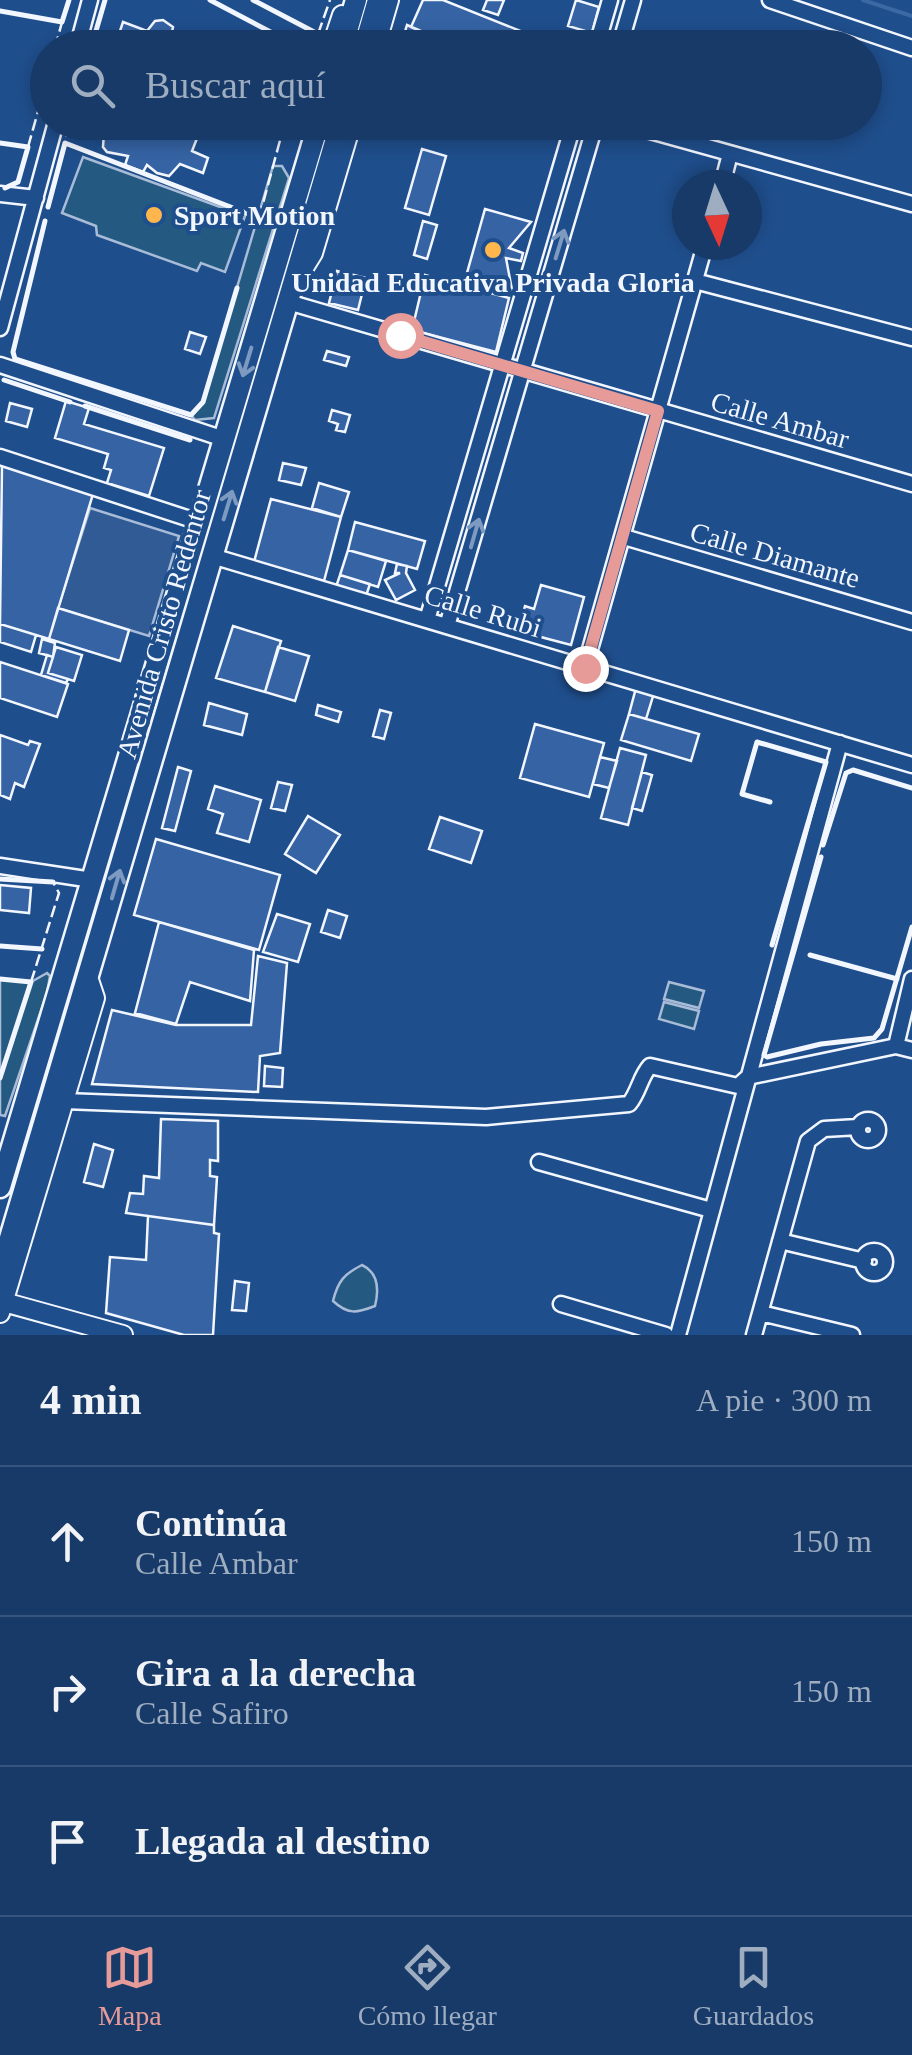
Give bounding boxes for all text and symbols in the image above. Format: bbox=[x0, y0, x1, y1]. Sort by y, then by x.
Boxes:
search box bbox=[30, 30, 882, 140]
icon: search bbox=[65, 58, 120, 113]
text: Buscar aquí bbox=[145, 64, 325, 106]
north arrow bbox=[672, 170, 762, 260]
place label: Sport Motion bbox=[174, 200, 335, 231]
marker: Sport Motion bbox=[143, 204, 165, 226]
one-way arrow bbox=[552, 229, 570, 260]
marker: Unidad Educativa Privada Gloria bbox=[482, 239, 504, 261]
place label: Unidad Educativa Privada Gloria bbox=[291, 267, 695, 298]
route start bbox=[378, 313, 424, 359]
one-way arrow bbox=[237, 345, 255, 377]
street label: Calle Ambar bbox=[707, 385, 853, 455]
street label: Avenida Cristo Redentor bbox=[111, 486, 217, 762]
one-way arrow bbox=[220, 490, 238, 521]
street label: Calle Diamante bbox=[687, 516, 863, 594]
one-way arrow bbox=[467, 517, 485, 549]
street label: Calle Rubi bbox=[421, 579, 545, 644]
route end bbox=[563, 646, 609, 692]
one-way arrow bbox=[108, 869, 126, 900]
text: 4 min bbox=[40, 1377, 142, 1423]
text: A pie · 300 m bbox=[696, 1382, 872, 1418]
text: Continúa bbox=[135, 1502, 287, 1544]
icon: ahead bbox=[40, 1514, 95, 1569]
text: 150 m bbox=[791, 1523, 872, 1559]
text: Calle Ambar bbox=[135, 1545, 298, 1581]
text: Gira a la derecha bbox=[135, 1652, 416, 1694]
icon: right bbox=[40, 1664, 95, 1719]
text: 150 m bbox=[791, 1673, 872, 1709]
text: Calle Safiro bbox=[135, 1695, 289, 1731]
icon: arrive bbox=[40, 1814, 95, 1869]
text: Llegada al destino bbox=[135, 1820, 431, 1862]
tab: Mapa bbox=[98, 1940, 162, 2032]
tab: Cómo llegar bbox=[358, 1940, 497, 2032]
tab: Guardados bbox=[693, 1940, 814, 2032]

